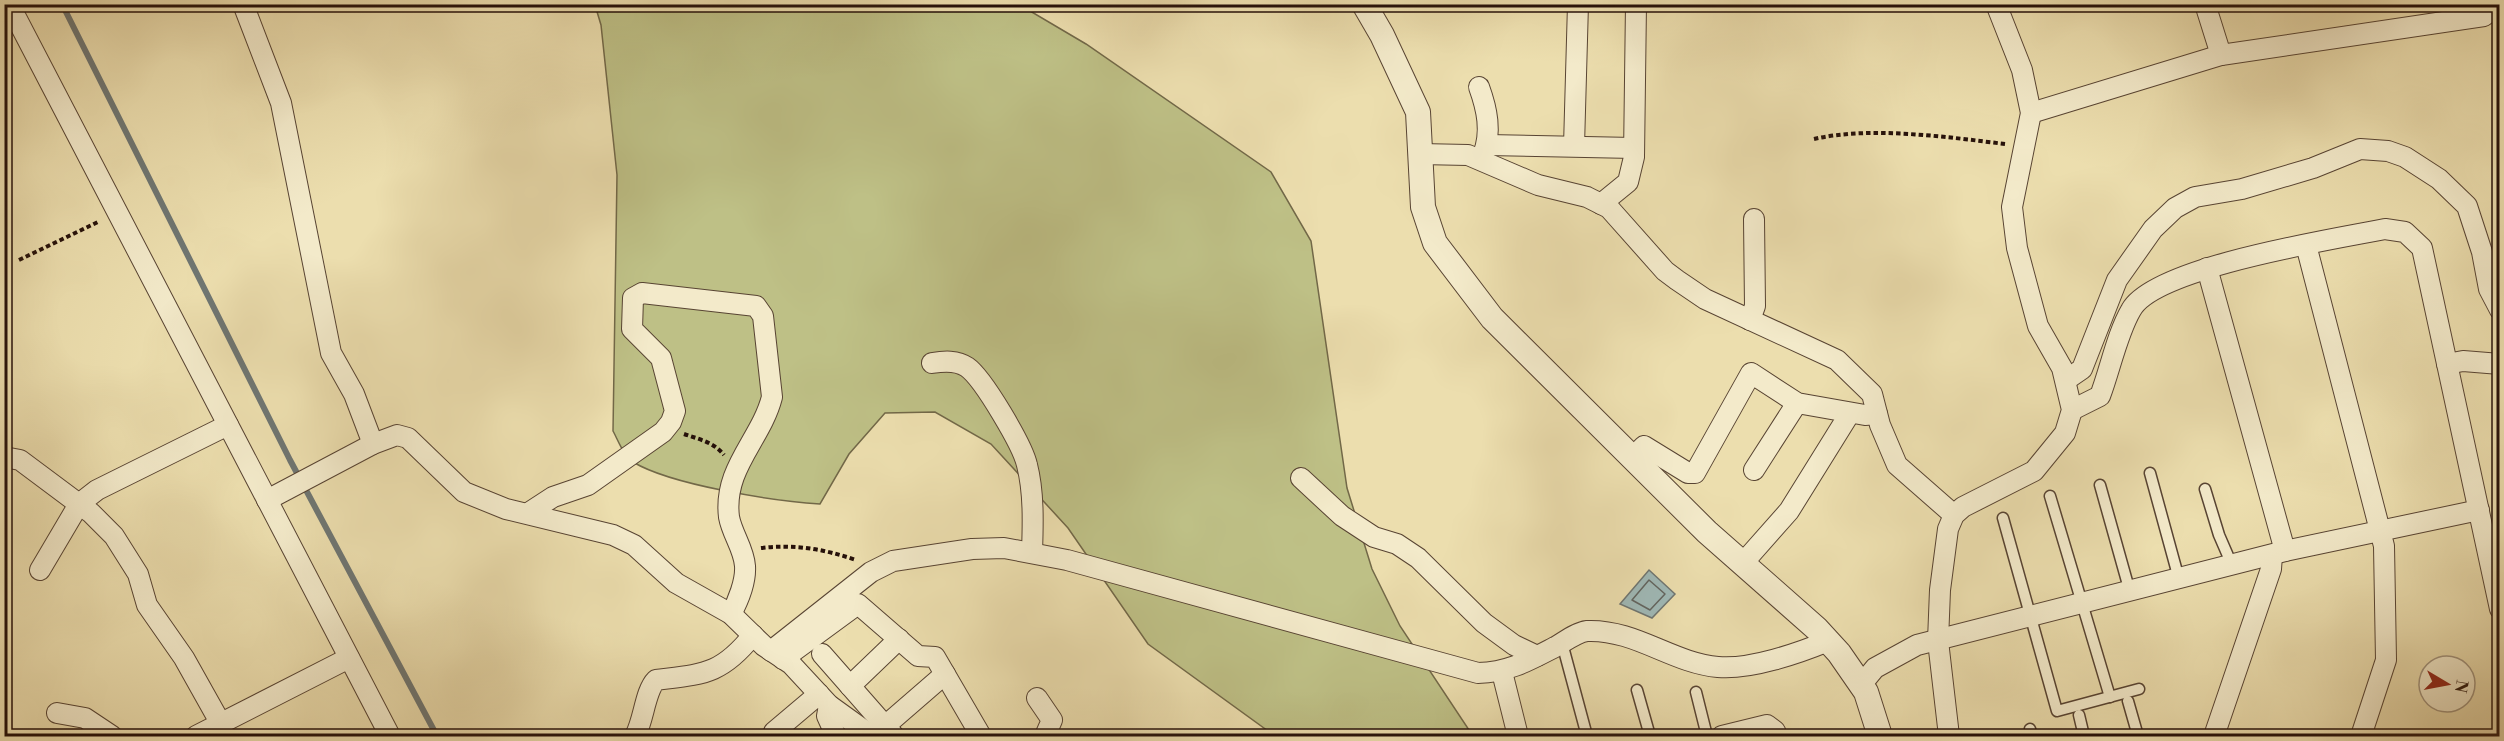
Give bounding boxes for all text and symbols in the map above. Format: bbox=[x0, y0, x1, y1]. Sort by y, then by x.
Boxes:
north arrow bbox=[2417, 654, 2477, 714]
text: N bbox=[2450, 678, 2472, 695]

